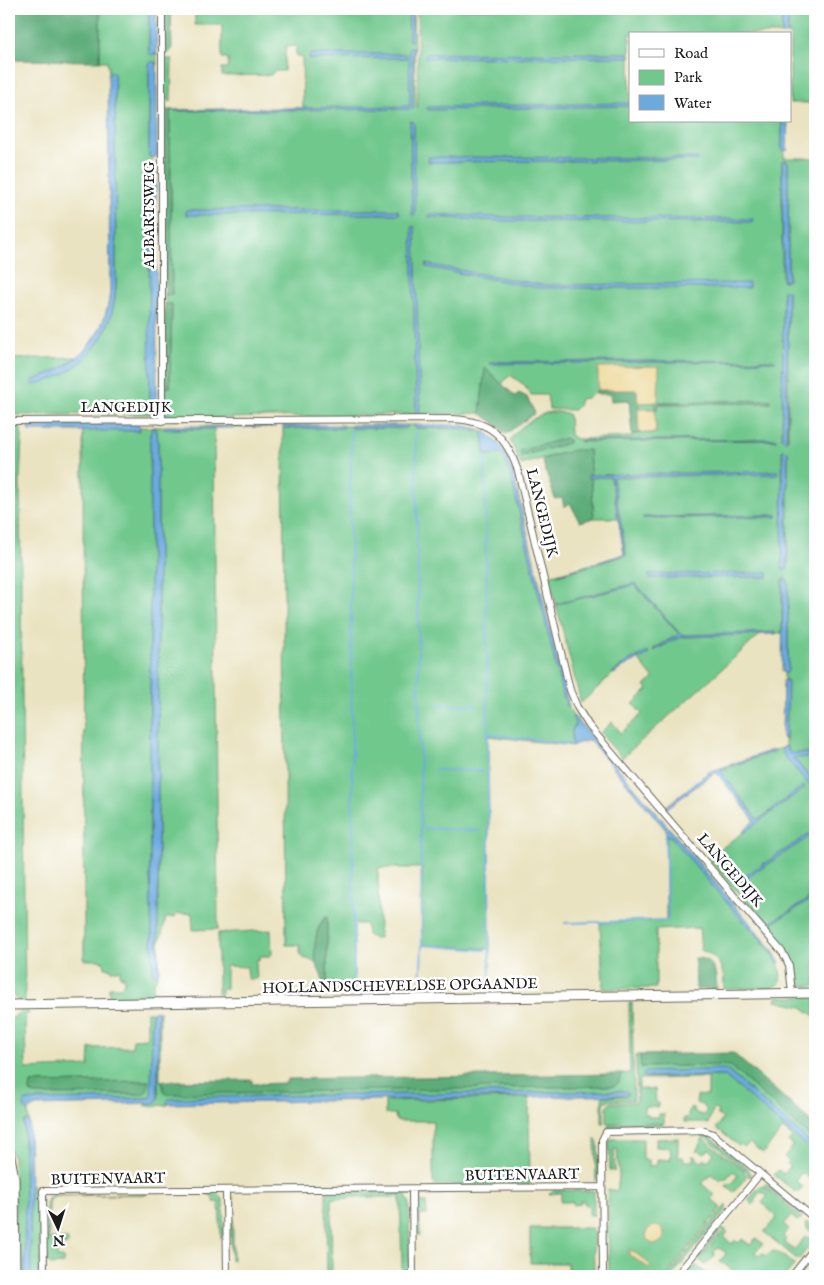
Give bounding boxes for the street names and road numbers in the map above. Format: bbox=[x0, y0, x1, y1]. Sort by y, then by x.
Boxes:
street label: ALBARTSWEG bbox=[140, 161, 159, 270]
street label: LANGEDIJK bbox=[80, 398, 172, 417]
street label: LANGEDIJK bbox=[522, 466, 562, 560]
street label: LANGEDIJK bbox=[693, 829, 767, 911]
street label: HOLLANDSCHEVELDSE OPGAANDE bbox=[262, 974, 538, 998]
street label: BUITENVAART bbox=[465, 1165, 580, 1185]
street label: BUITENVAART bbox=[51, 1169, 166, 1189]

